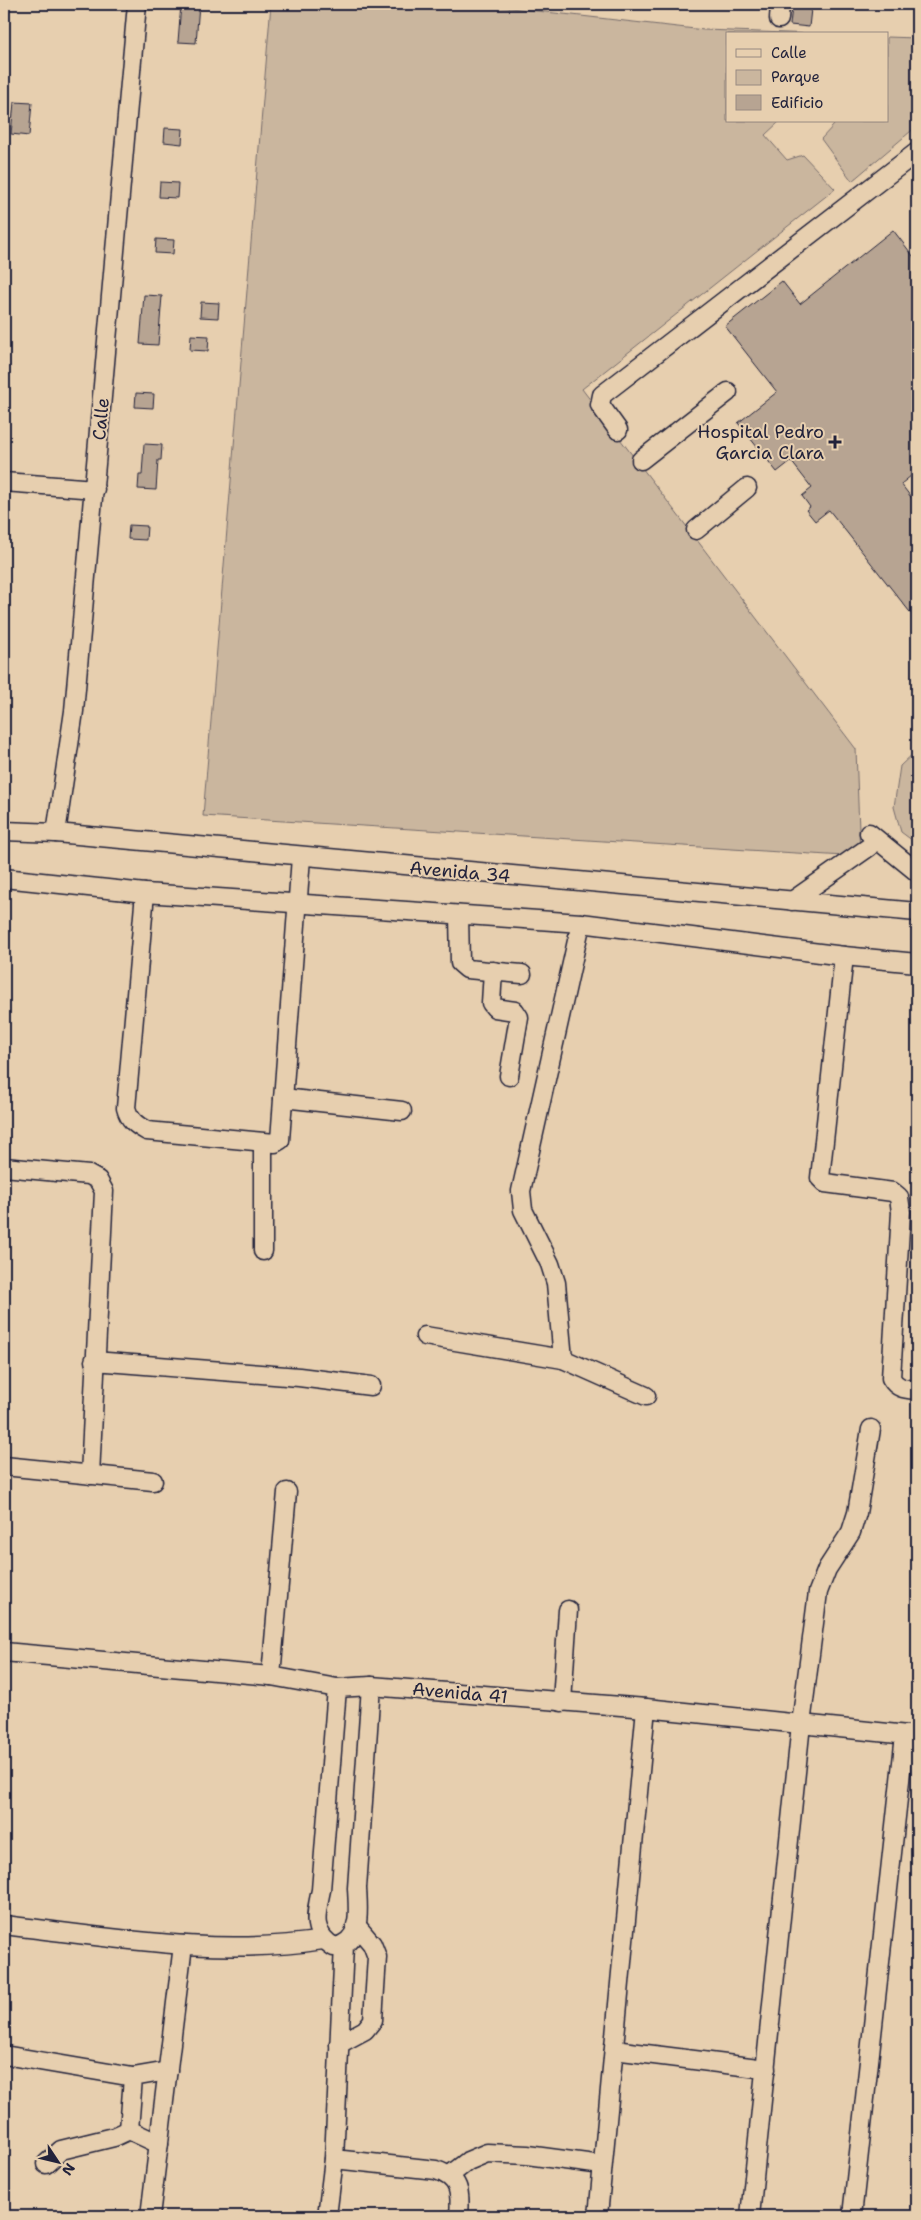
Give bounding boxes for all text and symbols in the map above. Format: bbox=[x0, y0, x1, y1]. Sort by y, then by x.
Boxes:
legend bbox=[726, 32, 888, 122]
text: Calle bbox=[771, 43, 807, 63]
text: Parque bbox=[771, 67, 820, 87]
text: Edificio bbox=[771, 93, 823, 113]
street label: Calle bbox=[87, 397, 115, 441]
place label: Hospital Pedro Garcia Clara bbox=[697, 420, 824, 465]
marker: Hospital Pedro Garcia Clara bbox=[828, 435, 842, 449]
street label: Avenida 34 bbox=[409, 856, 511, 888]
street label: Avenida 41 bbox=[411, 1677, 509, 1709]
north arrow bbox=[32, 2138, 82, 2188]
text: N bbox=[58, 2160, 79, 2179]

